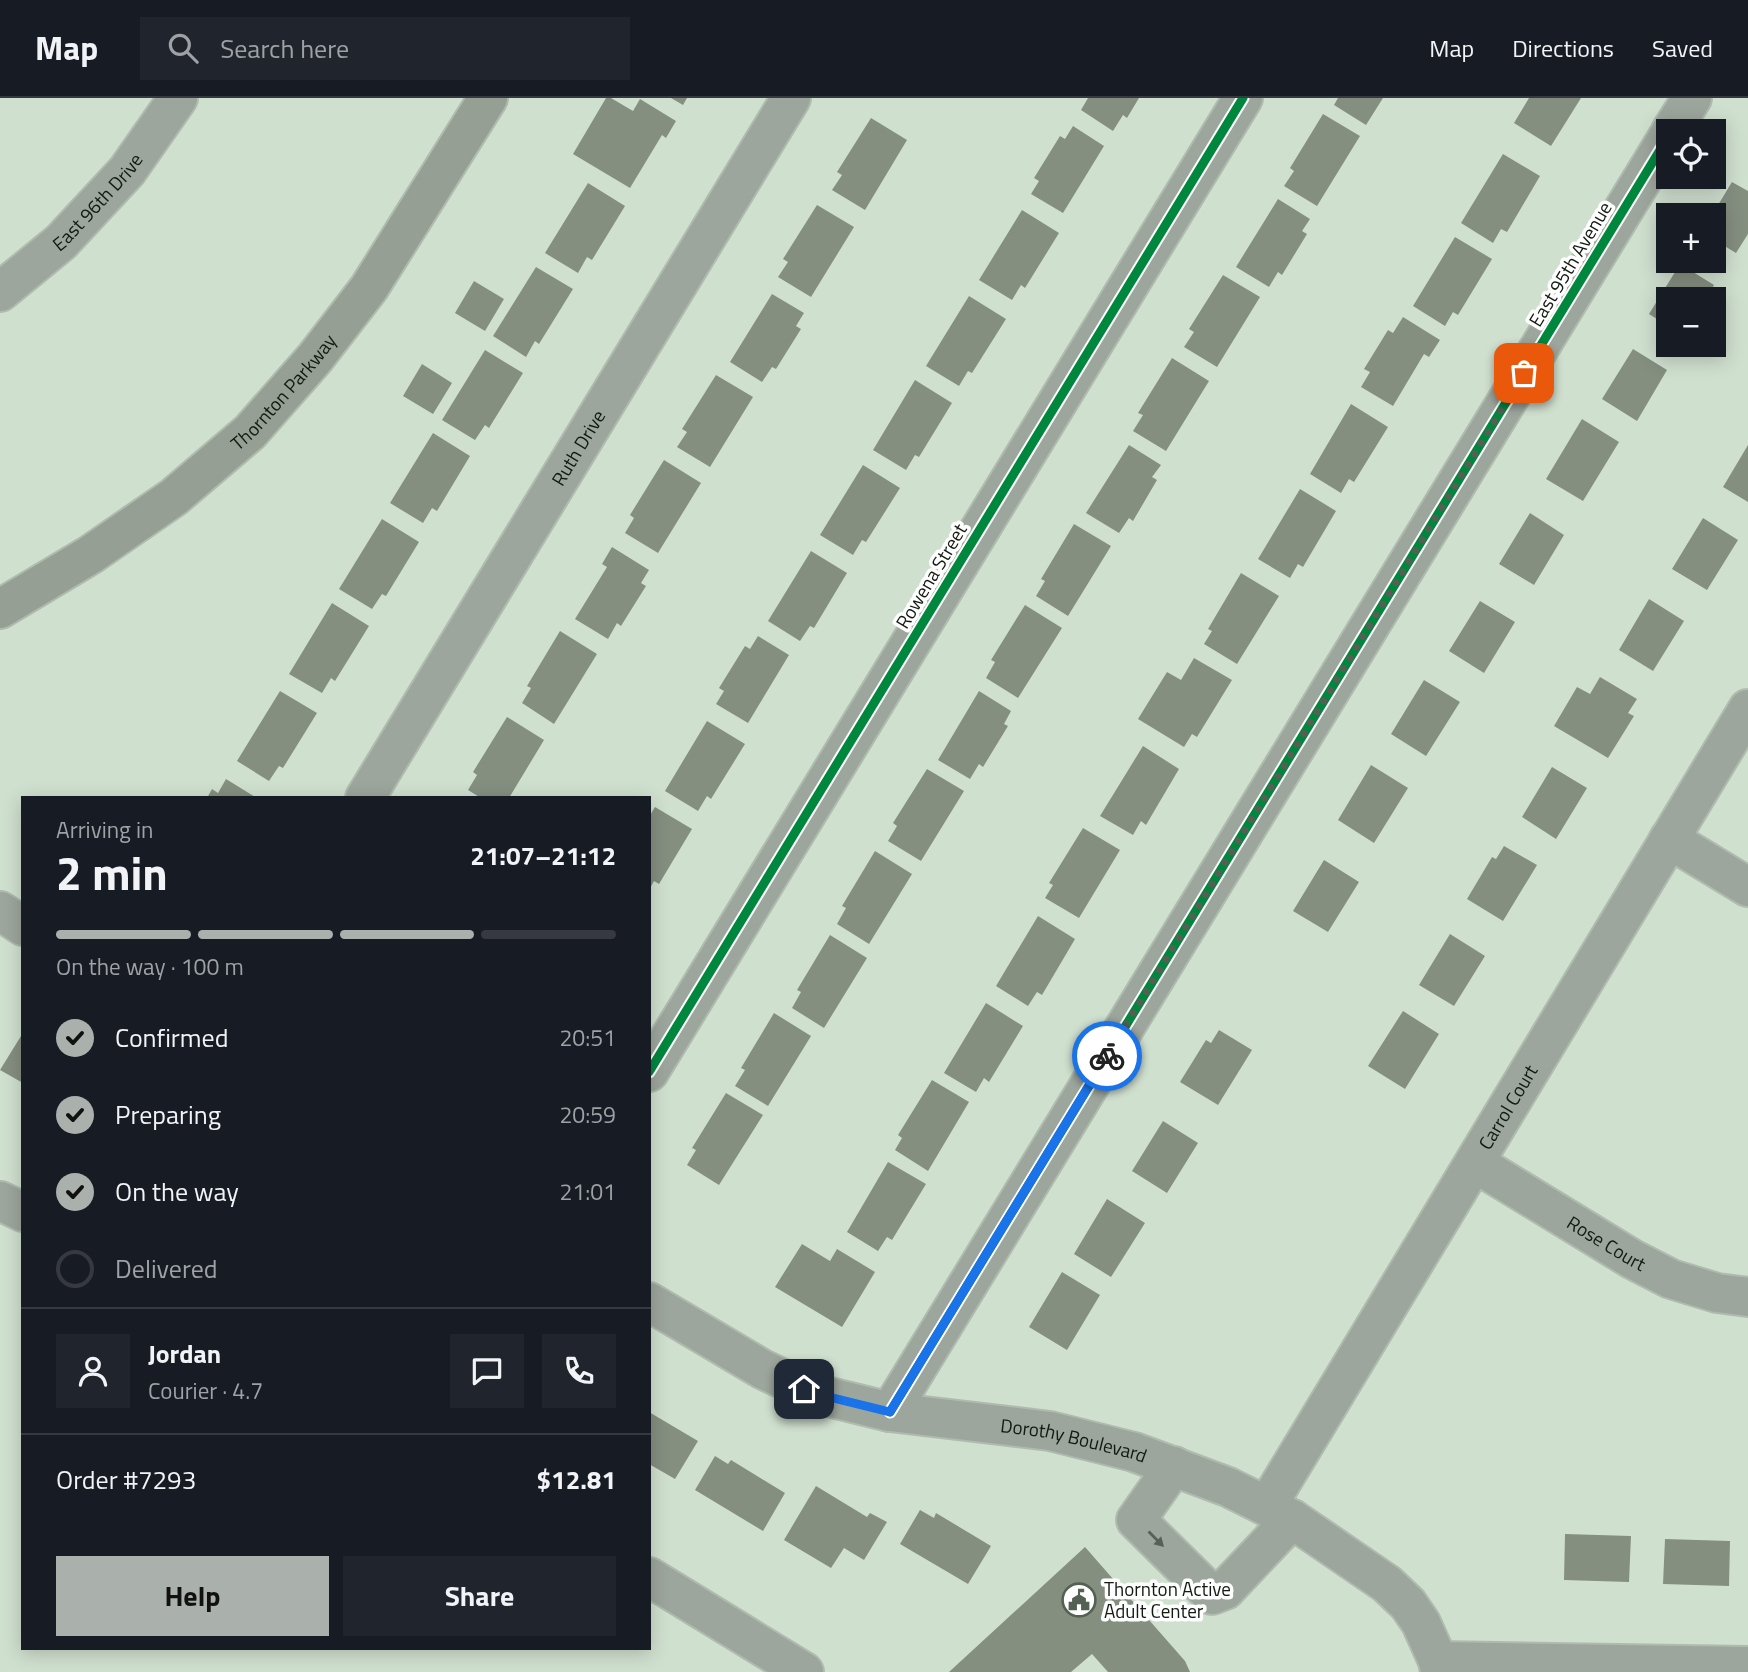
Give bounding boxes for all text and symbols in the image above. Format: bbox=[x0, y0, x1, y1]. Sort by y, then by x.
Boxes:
search box bbox=[140, 17, 630, 80]
text: Map bbox=[35, 23, 98, 73]
icon: search bbox=[164, 29, 202, 67]
text: Search here bbox=[220, 29, 349, 68]
text: Map bbox=[1429, 30, 1474, 66]
text: Directions bbox=[1512, 30, 1614, 66]
text: Saved bbox=[1652, 30, 1713, 66]
map controls bbox=[1656, 119, 1726, 357]
button: locate bbox=[1656, 119, 1726, 189]
street label: East 96th Drive bbox=[46, 147, 149, 258]
street label: East 95th Avenue bbox=[1521, 196, 1618, 332]
button: + bbox=[1656, 203, 1726, 273]
button: − bbox=[1656, 287, 1726, 357]
street label: Thornton Parkway bbox=[224, 327, 343, 457]
pin bbox=[1494, 343, 1554, 403]
icon: bag bbox=[1505, 354, 1543, 392]
street label: Ruth Drive bbox=[543, 404, 612, 491]
street label: Rowena Street bbox=[888, 517, 974, 634]
text: Arriving in bbox=[56, 812, 153, 847]
text: 21:07–21:12 bbox=[470, 836, 616, 875]
text: 2 min bbox=[56, 838, 168, 908]
text: On the way · 100 m bbox=[56, 949, 244, 984]
text: Confirmed bbox=[115, 1018, 229, 1057]
icon: check bbox=[56, 1019, 94, 1057]
text: 20:51 bbox=[559, 1020, 616, 1055]
courier bbox=[1072, 1021, 1142, 1091]
icon: bike bbox=[1088, 1037, 1126, 1075]
street label: Carrol Court bbox=[1470, 1058, 1544, 1155]
text: Preparing bbox=[115, 1095, 221, 1134]
icon: check bbox=[56, 1096, 94, 1134]
text: 20:59 bbox=[559, 1097, 616, 1132]
text: On the way bbox=[115, 1172, 239, 1211]
icon: check bbox=[56, 1173, 94, 1211]
text: 21:01 bbox=[559, 1174, 616, 1209]
street label: Rose Court bbox=[1562, 1208, 1651, 1278]
text: Delivered bbox=[115, 1249, 218, 1288]
button: person bbox=[56, 1334, 130, 1408]
text: Jordan bbox=[148, 1334, 221, 1373]
button: chat bbox=[450, 1334, 524, 1408]
button: phone bbox=[542, 1334, 616, 1408]
pin bbox=[774, 1359, 834, 1419]
icon: home bbox=[785, 1370, 823, 1408]
text: Courier · 4.7 bbox=[148, 1373, 263, 1408]
street label: Dorothy Boulevard bbox=[999, 1410, 1151, 1470]
text: Order #7293 bbox=[56, 1460, 196, 1499]
text: $12.81 bbox=[537, 1460, 616, 1499]
one-way arrow bbox=[1147, 1531, 1164, 1547]
button: Help bbox=[56, 1556, 329, 1636]
button: Share bbox=[343, 1556, 616, 1636]
place label: Thornton Active Adult Center bbox=[1104, 1574, 1231, 1625]
public building icon: Thornton Active Adult Center bbox=[1060, 1581, 1098, 1619]

